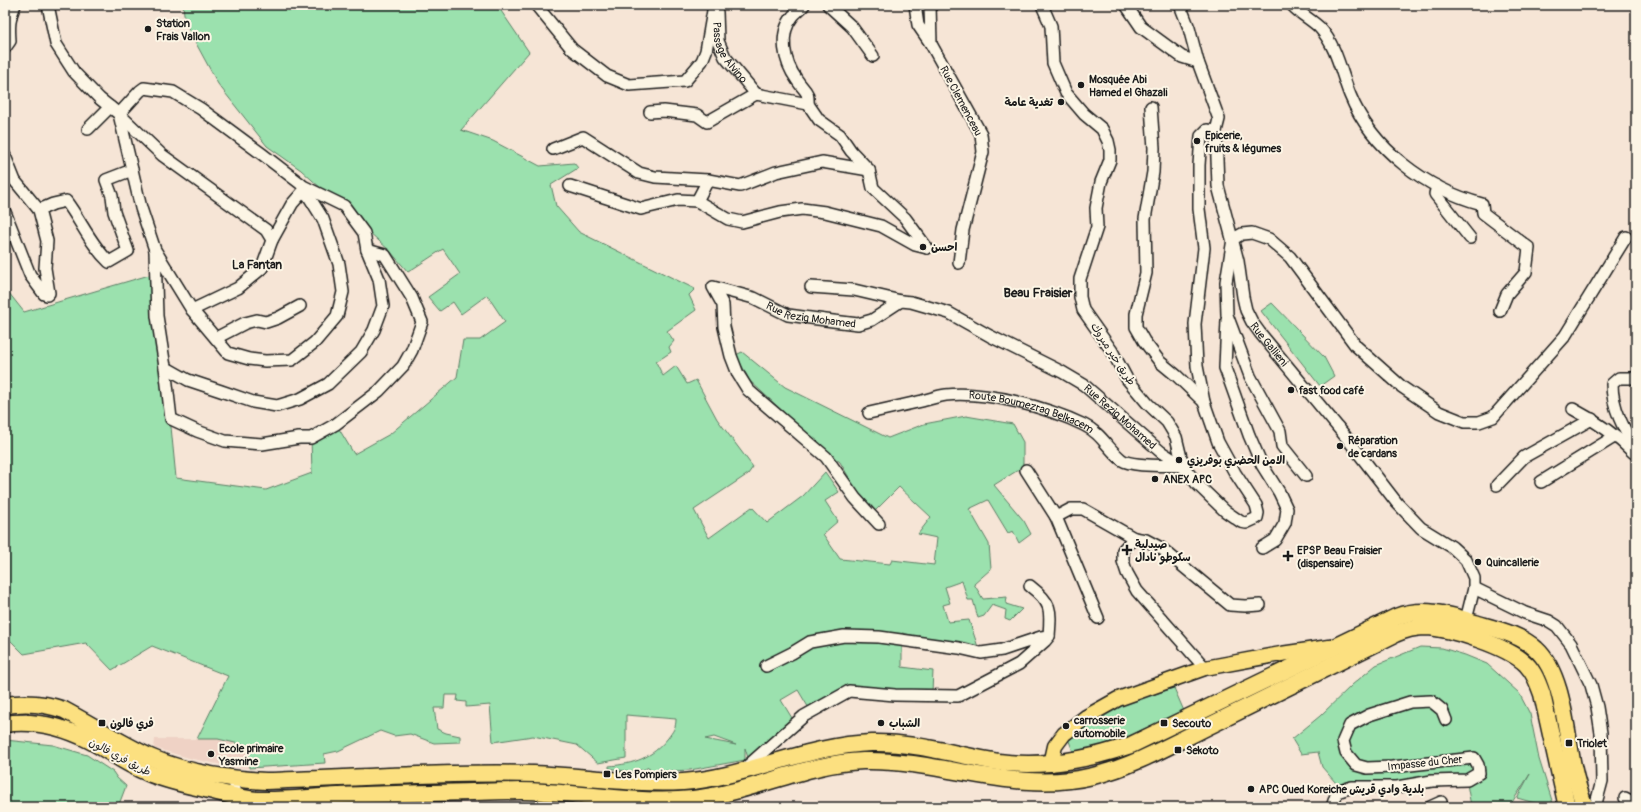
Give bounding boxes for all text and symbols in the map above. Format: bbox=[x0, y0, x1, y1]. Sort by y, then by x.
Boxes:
place label: Station Frais Vallon bbox=[156, 17, 210, 43]
street label: Passage Alvino bbox=[711, 22, 750, 85]
marker: Station Frais Vallon bbox=[143, 24, 153, 34]
street label: Rue Clemenceau bbox=[937, 64, 985, 138]
place label: Mosquée Abi Hamed el Ghazali bbox=[1089, 73, 1168, 99]
marker: Mosquée Abi Hamed el Ghazali bbox=[1076, 80, 1086, 90]
place label: تغدية عامة bbox=[1004, 96, 1054, 109]
marker: تغدية عامة bbox=[1056, 97, 1066, 107]
place label: Epicerie, fruits & légumes bbox=[1205, 129, 1281, 155]
marker: Epicerie, fruits & légumes bbox=[1192, 136, 1202, 146]
place label: احسن bbox=[931, 241, 957, 254]
marker: احسن bbox=[918, 242, 928, 252]
district label: La Fantan bbox=[232, 258, 282, 273]
district label: Beau Fraisier bbox=[1004, 285, 1073, 301]
street label: Rue Rezig Mohamed bbox=[764, 299, 857, 330]
street label: طريق خير مبروك bbox=[1087, 320, 1138, 388]
street label: Rue Gallieni bbox=[1248, 320, 1291, 369]
street label: Rue Rezig Mohamed bbox=[1081, 381, 1159, 452]
place label: fast food café bbox=[1299, 384, 1364, 397]
marker: fast food café bbox=[1286, 385, 1296, 395]
street label: Route Boumezrag Belkacem bbox=[968, 388, 1097, 436]
place label: Réparation de cardans bbox=[1348, 434, 1398, 460]
marker: Réparation de cardans bbox=[1335, 441, 1345, 451]
place label: الامن الحضري بوفريزي bbox=[1187, 454, 1285, 469]
marker: الامن الحضري بوفريزي bbox=[1174, 455, 1184, 465]
place label: ANEX APC bbox=[1163, 473, 1212, 486]
marker: ANEX APC bbox=[1150, 474, 1160, 484]
place label: صيدلية سكوطو نادال bbox=[1135, 538, 1191, 565]
place label: EPSP Beau Fraisier (dispensaire) bbox=[1297, 544, 1383, 570]
marker: صيدلية سكوطو نادال bbox=[1122, 545, 1132, 555]
marker: EPSP Beau Fraisier (dispensaire) bbox=[1282, 550, 1294, 562]
place label: Quincallerie bbox=[1486, 556, 1540, 569]
marker: Quincallerie bbox=[1473, 557, 1483, 567]
place label: carrosserie automobile bbox=[1073, 714, 1126, 740]
place label: فري فالون bbox=[110, 717, 154, 732]
place label: الشباب bbox=[889, 717, 920, 730]
place label: Secouto bbox=[1172, 717, 1211, 730]
marker: فري فالون bbox=[97, 718, 107, 728]
marker: الشباب bbox=[876, 718, 886, 728]
marker: Secouto bbox=[1159, 718, 1169, 728]
marker: carrosserie automobile bbox=[1061, 721, 1071, 731]
street label: طريق فري فالون bbox=[86, 735, 153, 780]
place label: Triolet bbox=[1576, 737, 1608, 750]
marker: Triolet bbox=[1564, 738, 1574, 748]
place label: Ecole primaire Yasmine bbox=[218, 742, 284, 768]
place label: Sekoto bbox=[1186, 744, 1219, 757]
marker: Sekoto bbox=[1173, 745, 1183, 755]
marker: Ecole primaire Yasmine bbox=[206, 749, 216, 759]
street label: Impasse du Cher bbox=[1387, 753, 1463, 773]
place label: Les Pompiers bbox=[615, 768, 677, 781]
marker: Les Pompiers bbox=[602, 769, 612, 779]
place label: APC Oued Koreiche بلدية وادي قريش bbox=[1259, 783, 1424, 798]
marker: APC Oued Koreiche بلدية وادي قريش bbox=[1246, 784, 1256, 794]

